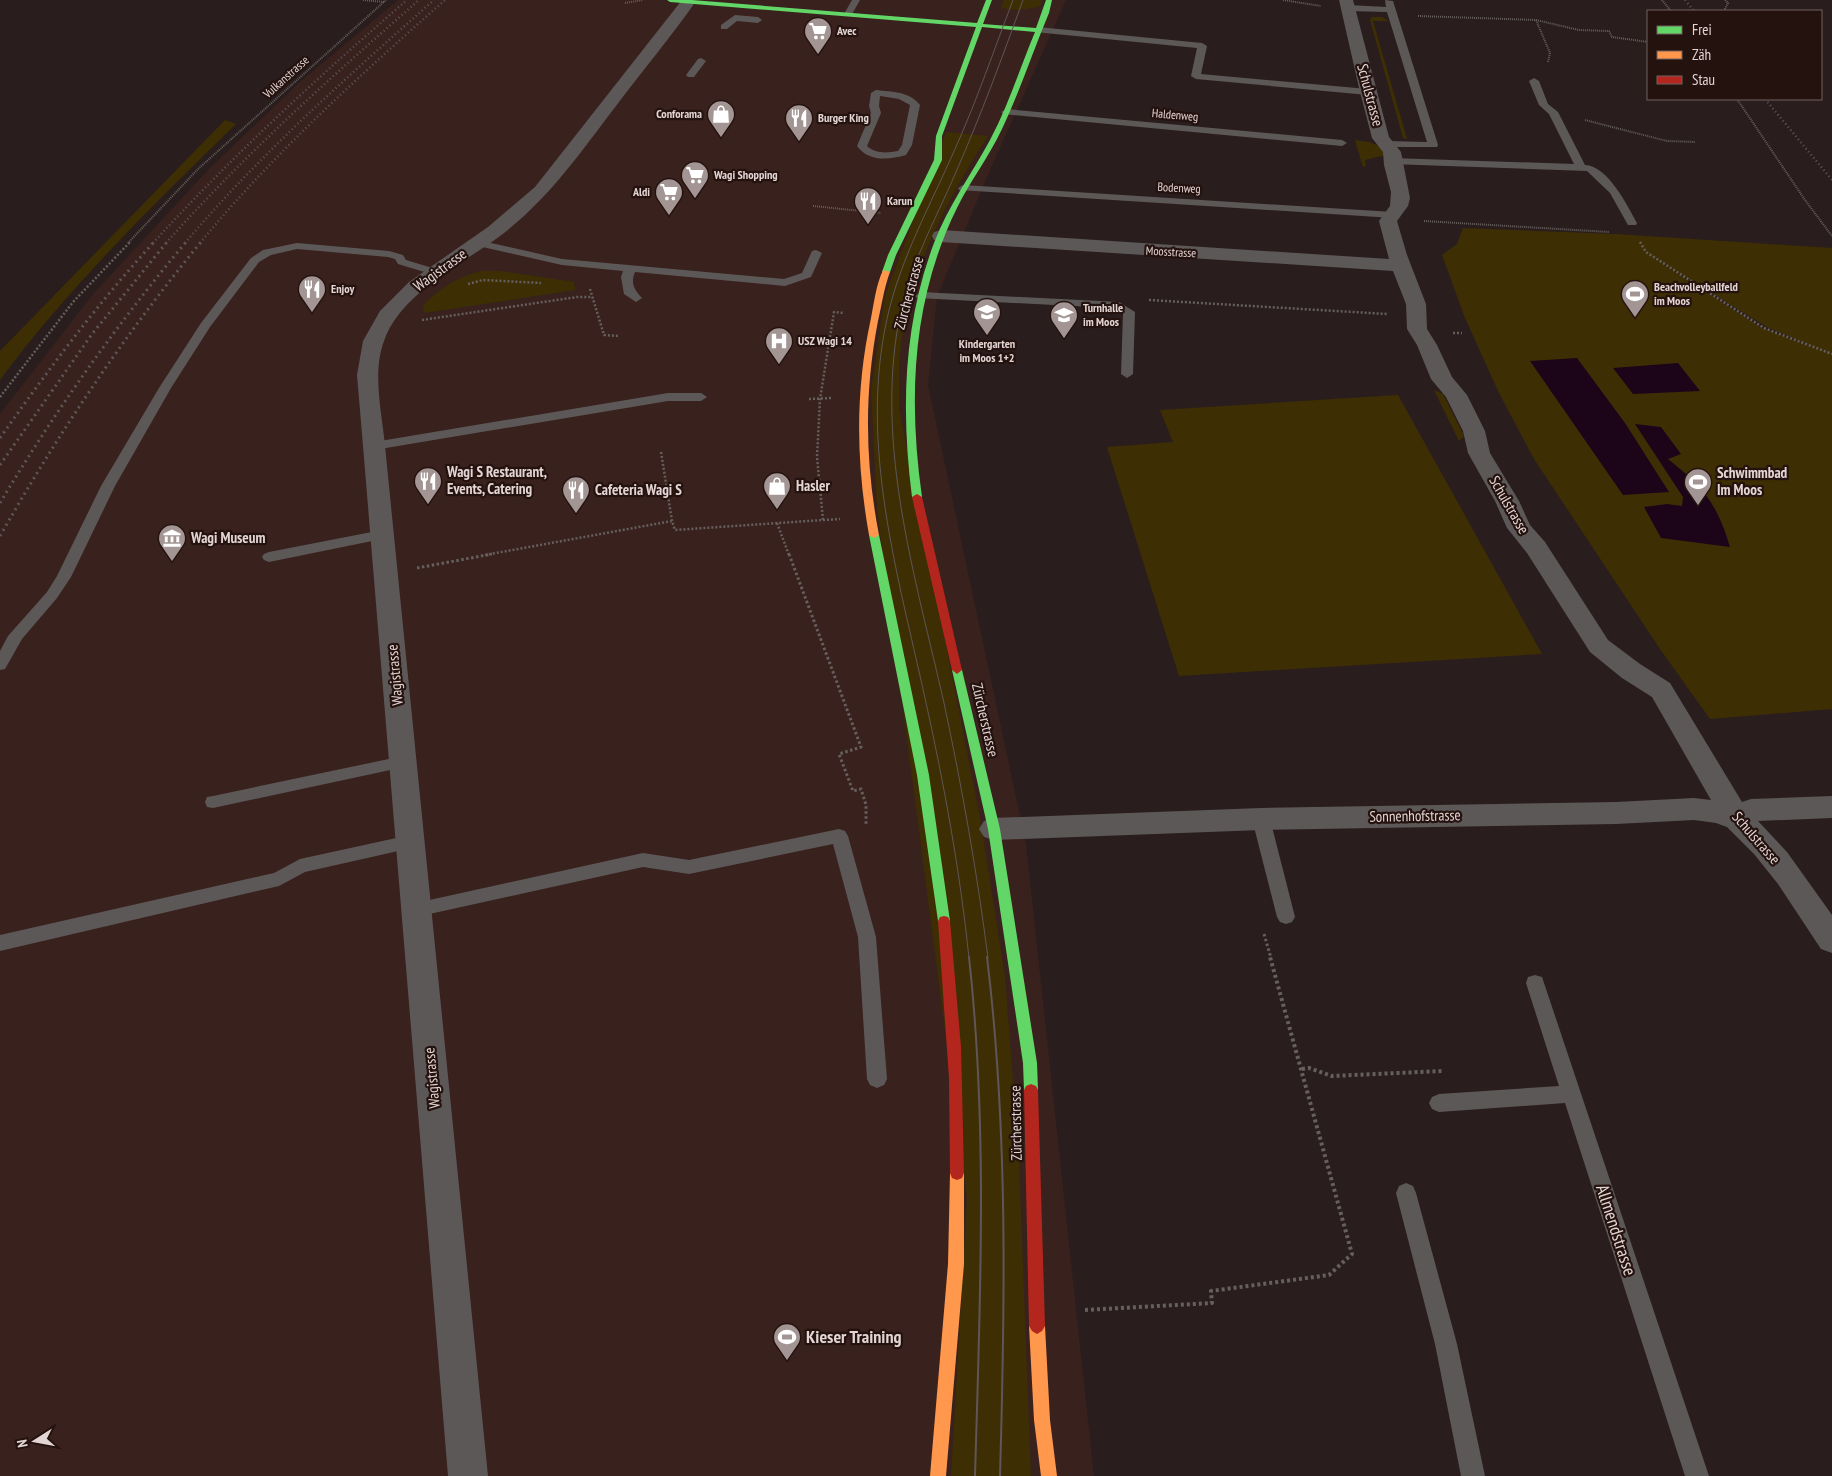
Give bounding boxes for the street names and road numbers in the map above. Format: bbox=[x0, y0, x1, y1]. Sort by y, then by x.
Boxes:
street label: Vulkanstrasse bbox=[259, 52, 312, 102]
street label: Schulstrasse bbox=[1353, 61, 1388, 128]
street label: Haldenweg bbox=[1151, 105, 1199, 124]
street label: Bodenweg bbox=[1157, 179, 1201, 196]
street label: Moosstrasse bbox=[1145, 243, 1197, 260]
street label: Wagistrasse bbox=[409, 244, 470, 295]
street label: Zürcherstrasse bbox=[890, 254, 927, 332]
street label: Schulstrasse bbox=[1485, 472, 1534, 537]
street label: Wagistrasse bbox=[382, 644, 407, 706]
street label: Zürcherstrasse bbox=[968, 681, 1003, 759]
street label: Sonnenhofstrasse bbox=[1369, 805, 1461, 826]
street label: Schulstrasse bbox=[1728, 807, 1785, 868]
street label: Wagistrasse bbox=[419, 1047, 444, 1109]
street label: Zürcherstrasse bbox=[1005, 1085, 1026, 1161]
street label: Allmendstrasse bbox=[1591, 1181, 1642, 1278]

